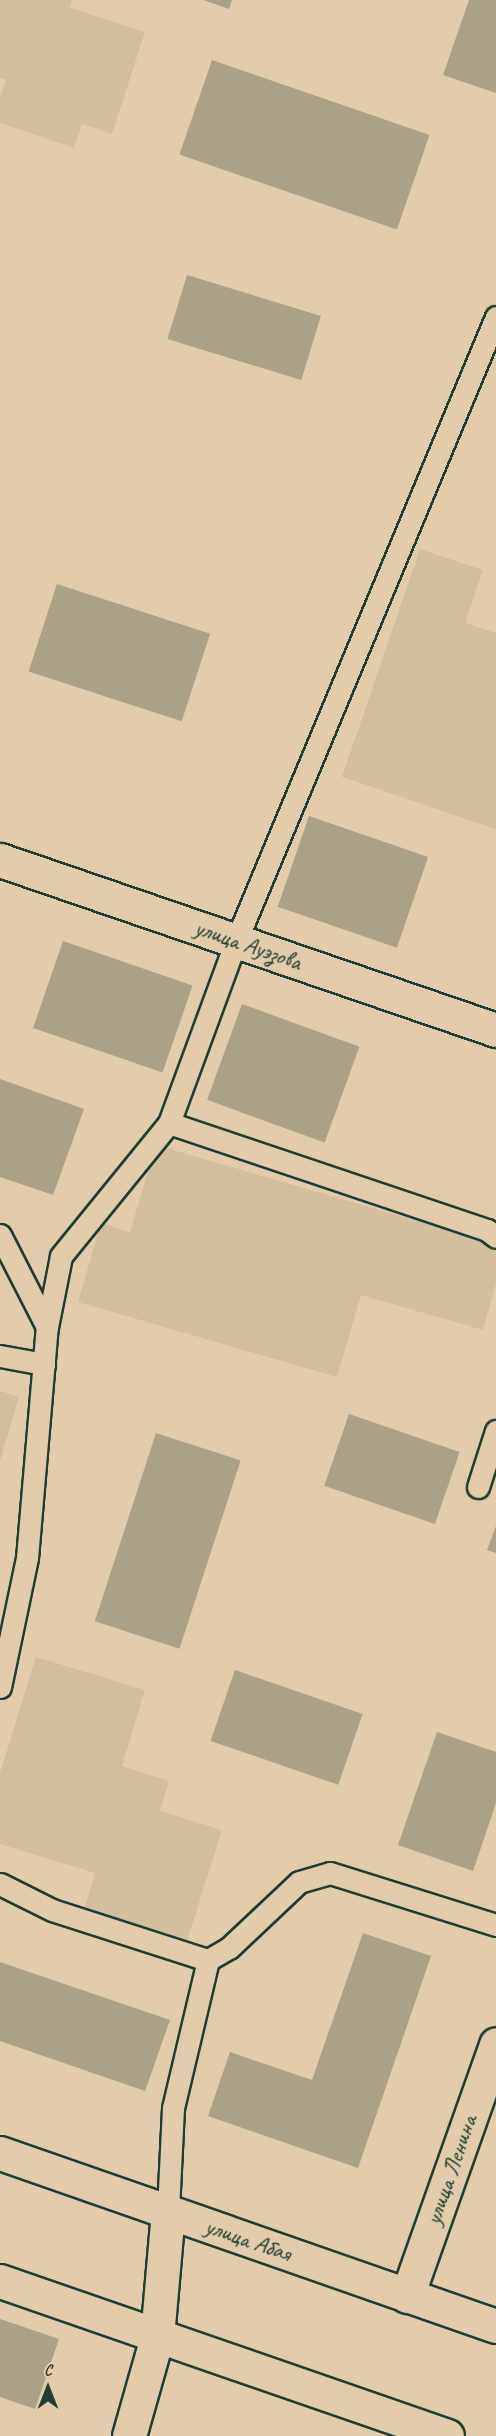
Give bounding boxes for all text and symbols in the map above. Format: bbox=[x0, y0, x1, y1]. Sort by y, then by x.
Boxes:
street label: улица Ауэзова bbox=[191, 913, 305, 977]
street label: улица Ленина bbox=[419, 2112, 483, 2228]
street label: улица Абая bbox=[201, 2212, 295, 2268]
north arrow bbox=[18, 2358, 78, 2418]
text: С bbox=[44, 2360, 52, 2380]

